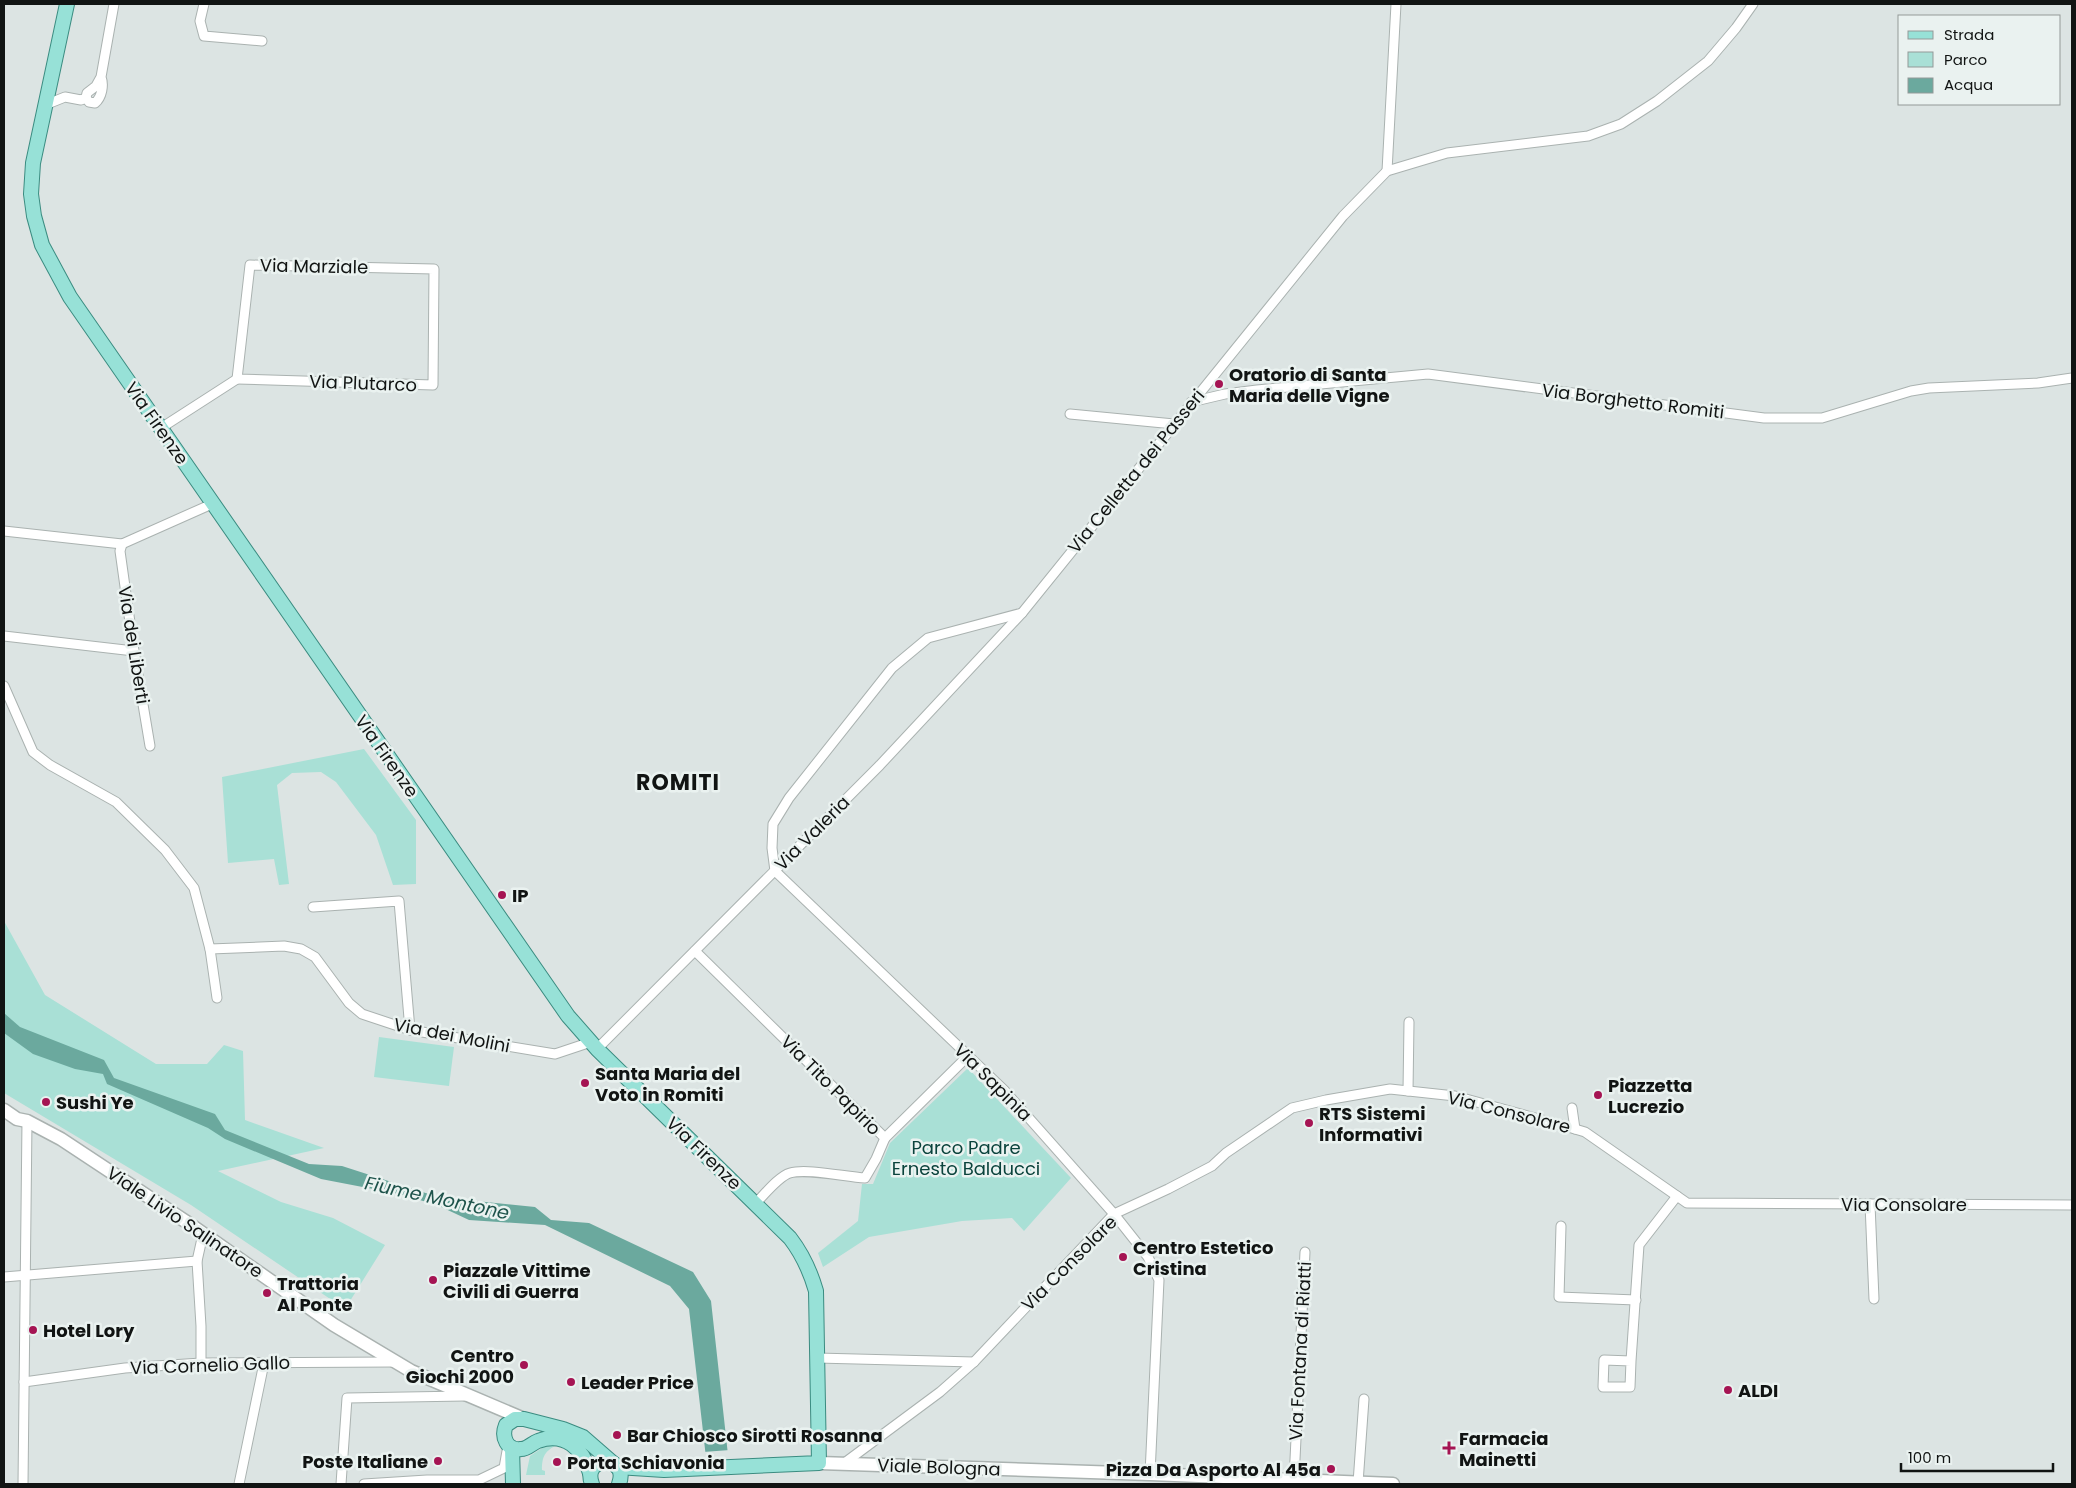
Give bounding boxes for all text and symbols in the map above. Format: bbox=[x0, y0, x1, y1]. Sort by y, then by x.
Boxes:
legend bbox=[1898, 15, 2061, 105]
text: Strada bbox=[1944, 24, 1994, 45]
text: Parco bbox=[1944, 49, 1987, 70]
text: Acqua bbox=[1944, 74, 1993, 95]
street label: Via Marziale bbox=[260, 253, 368, 279]
place label: Oratorio di Santa Maria delle Vigne bbox=[1229, 362, 1390, 408]
street label: Via Plutarco bbox=[309, 369, 417, 397]
street label: Via Firenze bbox=[119, 377, 195, 469]
street label: Via Borghetto Romiti bbox=[1540, 377, 1726, 425]
marker: Oratorio di Santa Maria delle Vigne bbox=[1213, 378, 1225, 390]
street label: Via Celletta dei Passeri bbox=[1062, 383, 1210, 559]
street label: Via dei Liberti bbox=[112, 584, 156, 706]
street label: Via Firenze bbox=[349, 710, 425, 802]
district label: ROMITI bbox=[636, 767, 720, 798]
street label: Via Valeria bbox=[769, 790, 855, 876]
place label: IP bbox=[512, 883, 529, 908]
marker: IP bbox=[496, 889, 508, 901]
street label: Via dei Molini bbox=[392, 1011, 512, 1059]
street label: Via Tito Papirio bbox=[775, 1029, 887, 1141]
street label: Via Sapinia bbox=[948, 1037, 1038, 1127]
place label: Santa Maria del Voto in Romiti bbox=[595, 1061, 740, 1107]
place label: Piazzetta Lucrezio bbox=[1608, 1073, 1693, 1119]
marker: Santa Maria del Voto in Romiti bbox=[579, 1077, 591, 1089]
street label: Via Consolare bbox=[1445, 1085, 1573, 1139]
marker: Piazzetta Lucrezio bbox=[1592, 1089, 1604, 1101]
place label: Sushi Ye bbox=[56, 1090, 134, 1115]
marker: Sushi Ye bbox=[40, 1096, 52, 1108]
place label: RTS Sistemi Informativi bbox=[1319, 1101, 1425, 1147]
street label: Via Firenze bbox=[661, 1111, 747, 1195]
marker: RTS Sistemi Informativi bbox=[1303, 1117, 1315, 1129]
park label: Parco Padre Ernesto Balducci bbox=[892, 1135, 1040, 1181]
street label: Viale Livio Salinatore bbox=[102, 1160, 268, 1284]
water label: Fiume Montone bbox=[362, 1170, 512, 1227]
street label: Via Consolare bbox=[1841, 1192, 1967, 1217]
street label: Via Consolare bbox=[1016, 1210, 1122, 1316]
place label: Centro Estetico Cristina bbox=[1133, 1235, 1273, 1281]
marker: Centro Estetico Cristina bbox=[1117, 1251, 1129, 1263]
place label: Piazzale Vittime Civili di Guerra bbox=[443, 1258, 591, 1304]
street label: Via Fontana di Riatti bbox=[1283, 1261, 1317, 1441]
place label: Trattoria Al Ponte bbox=[277, 1271, 359, 1317]
marker: Piazzale Vittime Civili di Guerra bbox=[427, 1274, 439, 1286]
marker: Trattoria Al Ponte bbox=[261, 1287, 273, 1299]
place label: Hotel Lory bbox=[43, 1318, 135, 1343]
marker: Hotel Lory bbox=[27, 1324, 39, 1336]
place label: Centro Giochi 2000 bbox=[406, 1343, 514, 1389]
street label: Via Cornelio Gallo bbox=[130, 1350, 290, 1380]
marker: Centro Giochi 2000 bbox=[518, 1359, 530, 1371]
place label: Leader Price bbox=[581, 1370, 694, 1395]
marker: Leader Price bbox=[565, 1376, 577, 1388]
place label: ALDI bbox=[1738, 1378, 1778, 1403]
marker: ALDI bbox=[1722, 1384, 1734, 1396]
place label: Bar Chiosco Sirotti Rosanna bbox=[627, 1423, 883, 1448]
place label: Farmacia Mainetti bbox=[1459, 1426, 1548, 1472]
marker: Bar Chiosco Sirotti Rosanna bbox=[611, 1429, 623, 1441]
scale bar bbox=[1901, 1440, 2054, 1472]
marker: Farmacia Mainetti bbox=[1443, 1442, 1455, 1454]
text: 100 m bbox=[1908, 1447, 1951, 1468]
place label: Poste Italiane bbox=[302, 1449, 428, 1474]
place label: Porta Schiavonia bbox=[567, 1450, 725, 1475]
street label: Viale Bologna bbox=[877, 1452, 1001, 1482]
marker: Poste Italiane bbox=[432, 1455, 444, 1467]
marker: Porta Schiavonia bbox=[551, 1456, 563, 1468]
place label: Pizza Da Asporto Al 45a bbox=[1106, 1457, 1321, 1482]
marker: Pizza Da Asporto Al 45a bbox=[1325, 1463, 1337, 1475]

